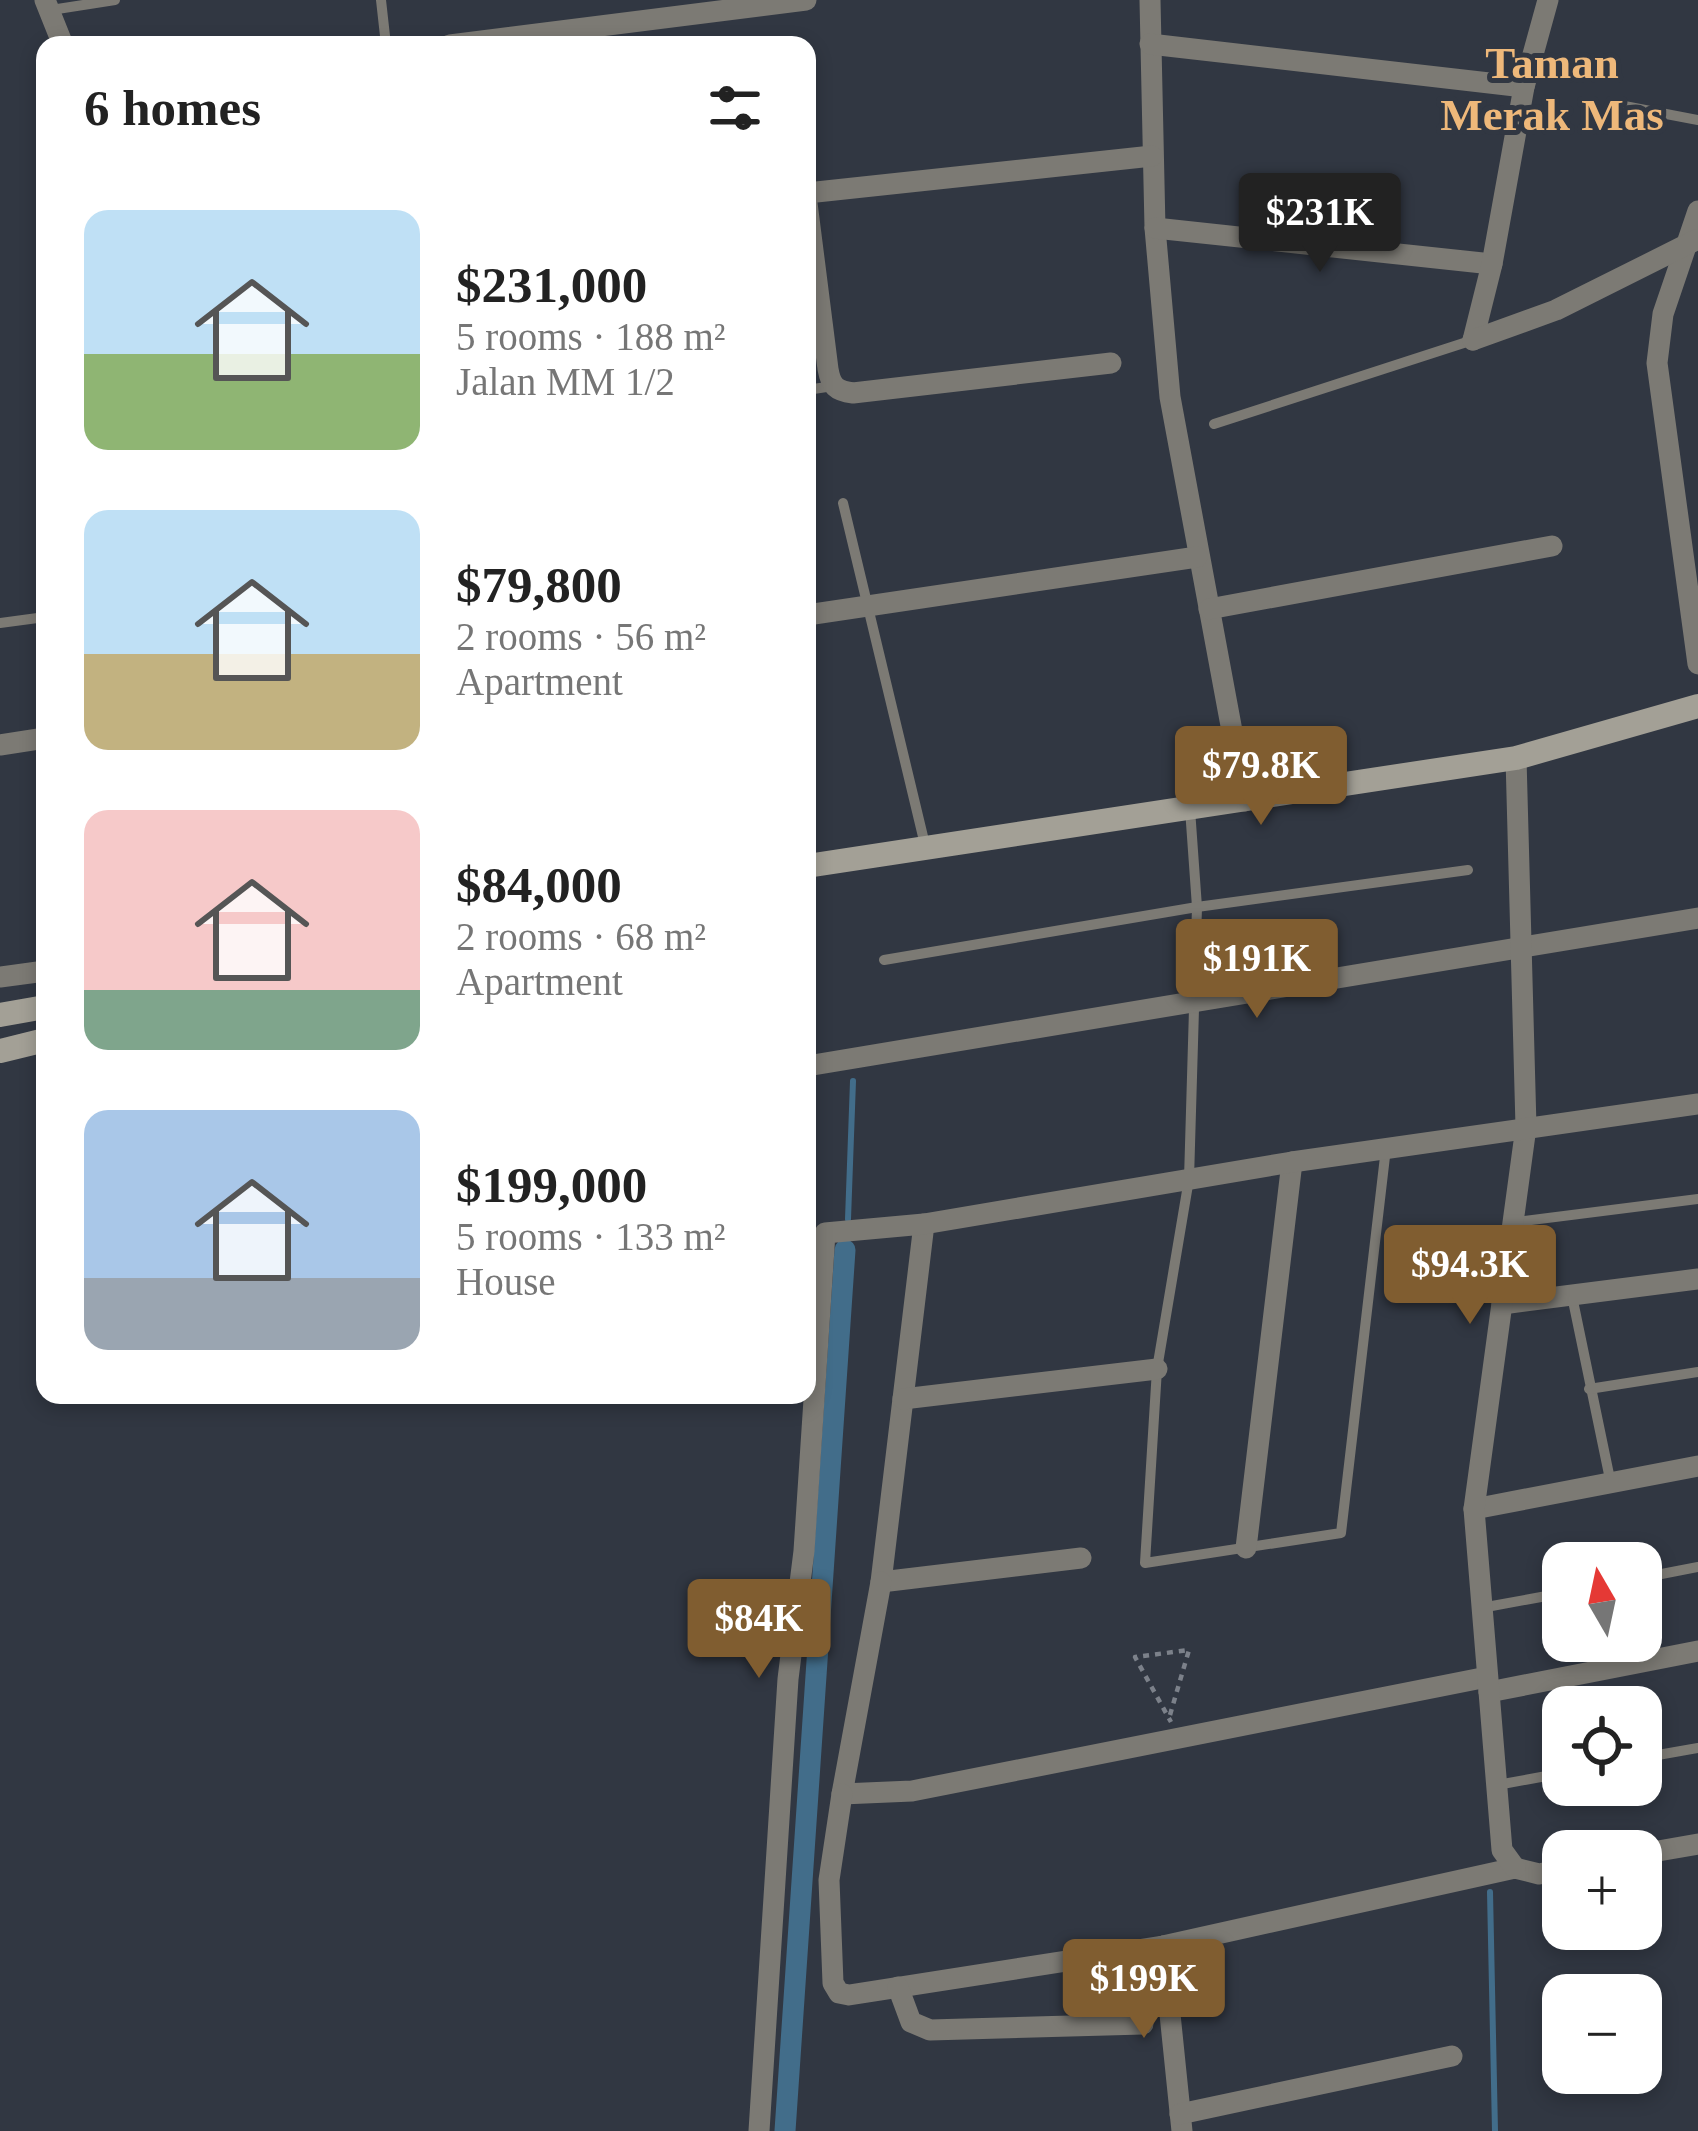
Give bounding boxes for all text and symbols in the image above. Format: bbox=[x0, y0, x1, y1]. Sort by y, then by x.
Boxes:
district label: Taman Merak Mas bbox=[1440, 38, 1664, 140]
icon: filters bbox=[702, 75, 768, 141]
text: 6 homes bbox=[84, 80, 261, 136]
pin: $231K bbox=[1236, 173, 1404, 275]
text: $231K bbox=[1266, 190, 1374, 233]
text: $231,000 bbox=[456, 257, 647, 313]
icon: home bbox=[180, 258, 324, 402]
text: 5 rooms · 188 m² bbox=[456, 315, 726, 358]
text: Jalan MM 1/2 bbox=[456, 360, 675, 403]
text: $79,800 bbox=[456, 557, 622, 613]
icon: home bbox=[180, 558, 324, 702]
text: 2 rooms · 56 m² bbox=[456, 615, 706, 658]
text: Apartment bbox=[456, 660, 623, 703]
pin: $79.8K bbox=[1163, 726, 1359, 828]
text: $79.8K bbox=[1202, 743, 1320, 786]
text: $84,000 bbox=[456, 857, 622, 913]
icon: home bbox=[180, 858, 324, 1002]
text: 2 rooms · 68 m² bbox=[456, 915, 706, 958]
pin: $191K bbox=[1173, 919, 1341, 1021]
text: $191K bbox=[1203, 936, 1311, 979]
text: Apartment bbox=[456, 960, 623, 1003]
text: $199,000 bbox=[456, 1157, 647, 1213]
icon: home bbox=[180, 1158, 324, 1302]
text: 5 rooms · 133 m² bbox=[456, 1215, 726, 1258]
pin: $94.3K bbox=[1372, 1225, 1568, 1327]
text: $94.3K bbox=[1411, 1242, 1529, 1285]
text: House bbox=[456, 1260, 556, 1303]
north arrow bbox=[1542, 1542, 1662, 1662]
map controls bbox=[1542, 1542, 1662, 2094]
pin: $84K bbox=[688, 1579, 830, 1681]
text: $84K bbox=[715, 1596, 803, 1639]
button: locate bbox=[1542, 1686, 1662, 1806]
button: + bbox=[1542, 1830, 1662, 1950]
pin: $199K bbox=[1060, 1939, 1228, 2041]
text: $199K bbox=[1090, 1956, 1198, 1999]
button: − bbox=[1542, 1974, 1662, 2094]

